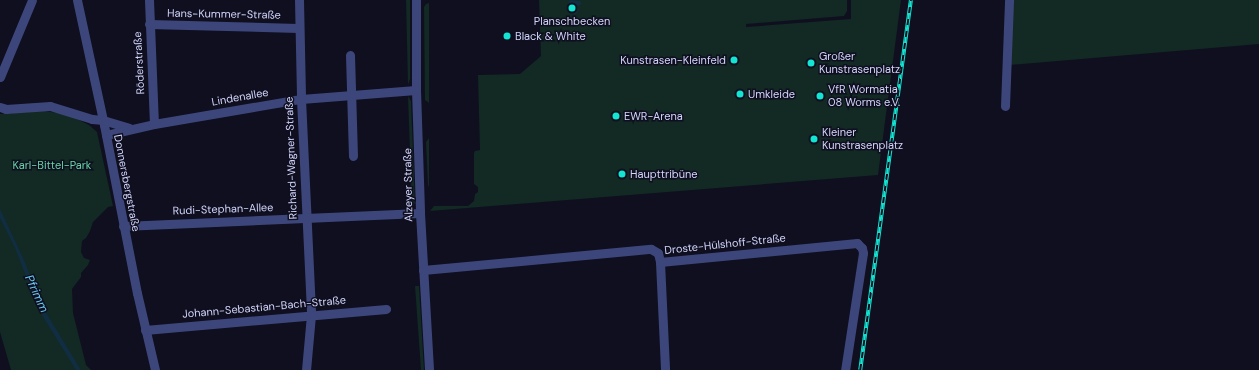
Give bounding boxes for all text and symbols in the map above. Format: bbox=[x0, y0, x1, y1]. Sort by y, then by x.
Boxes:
marker: Planschbecken bbox=[567, 3, 577, 13]
street label: Hans-Kummer-Straße bbox=[167, 6, 281, 22]
place label: Planschbecken bbox=[534, 14, 610, 28]
place label: Black & White bbox=[515, 29, 586, 43]
street label: Röderstraße bbox=[131, 31, 147, 95]
marker: Black & White bbox=[502, 31, 512, 41]
place label: Großer Kunstrasenplatz bbox=[819, 50, 900, 76]
place label: Kunstrasen-Kleinfeld bbox=[620, 53, 726, 67]
marker: Kunstrasen-Kleinfeld bbox=[729, 55, 739, 65]
marker: Großer Kunstrasenplatz bbox=[806, 58, 816, 68]
place label: VfR Wormatia 08 Worms e.V. bbox=[828, 83, 900, 109]
street label: Lindenallee bbox=[210, 85, 270, 109]
place label: Umkleide bbox=[748, 87, 795, 101]
marker: Umkleide bbox=[735, 89, 745, 99]
marker: VfR Wormatia 08 Worms e.V. bbox=[815, 91, 825, 101]
street label: Richard-Wagner-Straße bbox=[282, 96, 300, 220]
place label: EWR-Arena bbox=[624, 109, 683, 123]
marker: EWR-Arena bbox=[611, 111, 621, 121]
place label: Kleiner Kunstrasenplatz bbox=[822, 126, 903, 152]
street label: Donnersbergstraße bbox=[111, 133, 143, 233]
marker: Kleiner Kunstrasenplatz bbox=[809, 134, 819, 144]
street label: Alzeyer Straße bbox=[401, 148, 415, 222]
park label: Karl-Bittel-Park bbox=[13, 158, 91, 172]
place label: Haupttribüne bbox=[630, 167, 698, 181]
marker: Haupttribüne bbox=[617, 169, 627, 179]
street label: Rudi-Stephan-Allee bbox=[172, 201, 274, 217]
street label: Droste-Hülshoff-Straße bbox=[664, 231, 786, 257]
water label: Pfrimm bbox=[21, 273, 51, 315]
street label: Johann-Sebastian-Bach-Straße bbox=[182, 293, 346, 321]

